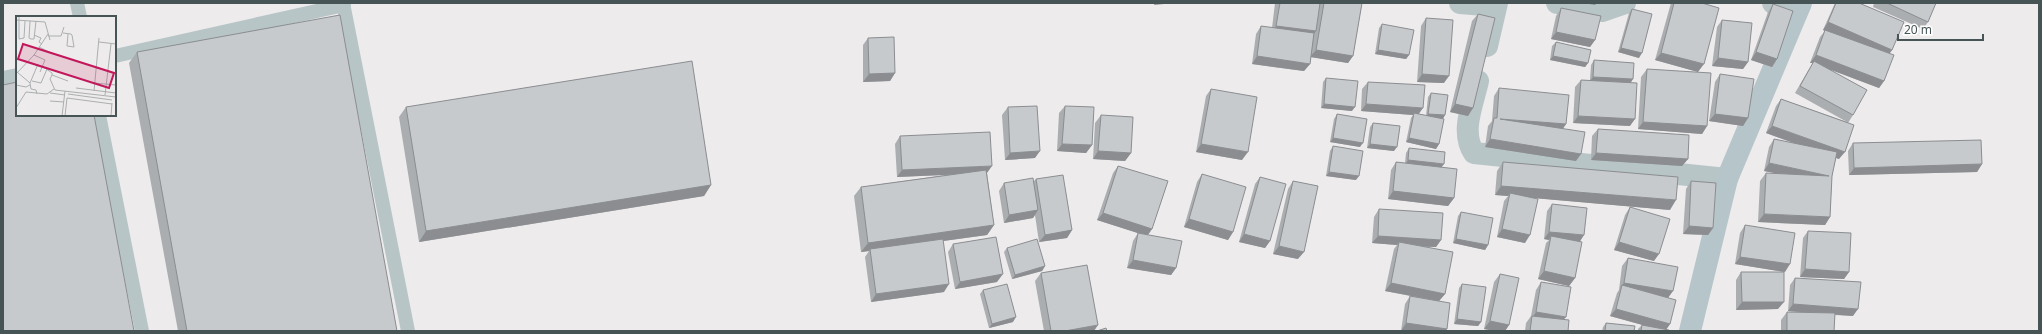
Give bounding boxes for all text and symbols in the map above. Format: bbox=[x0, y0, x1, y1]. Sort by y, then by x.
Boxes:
inset map bbox=[16, 16, 116, 116]
scale bar bbox=[1898, 16, 1983, 42]
text: 20 m bbox=[1904, 21, 1932, 38]

